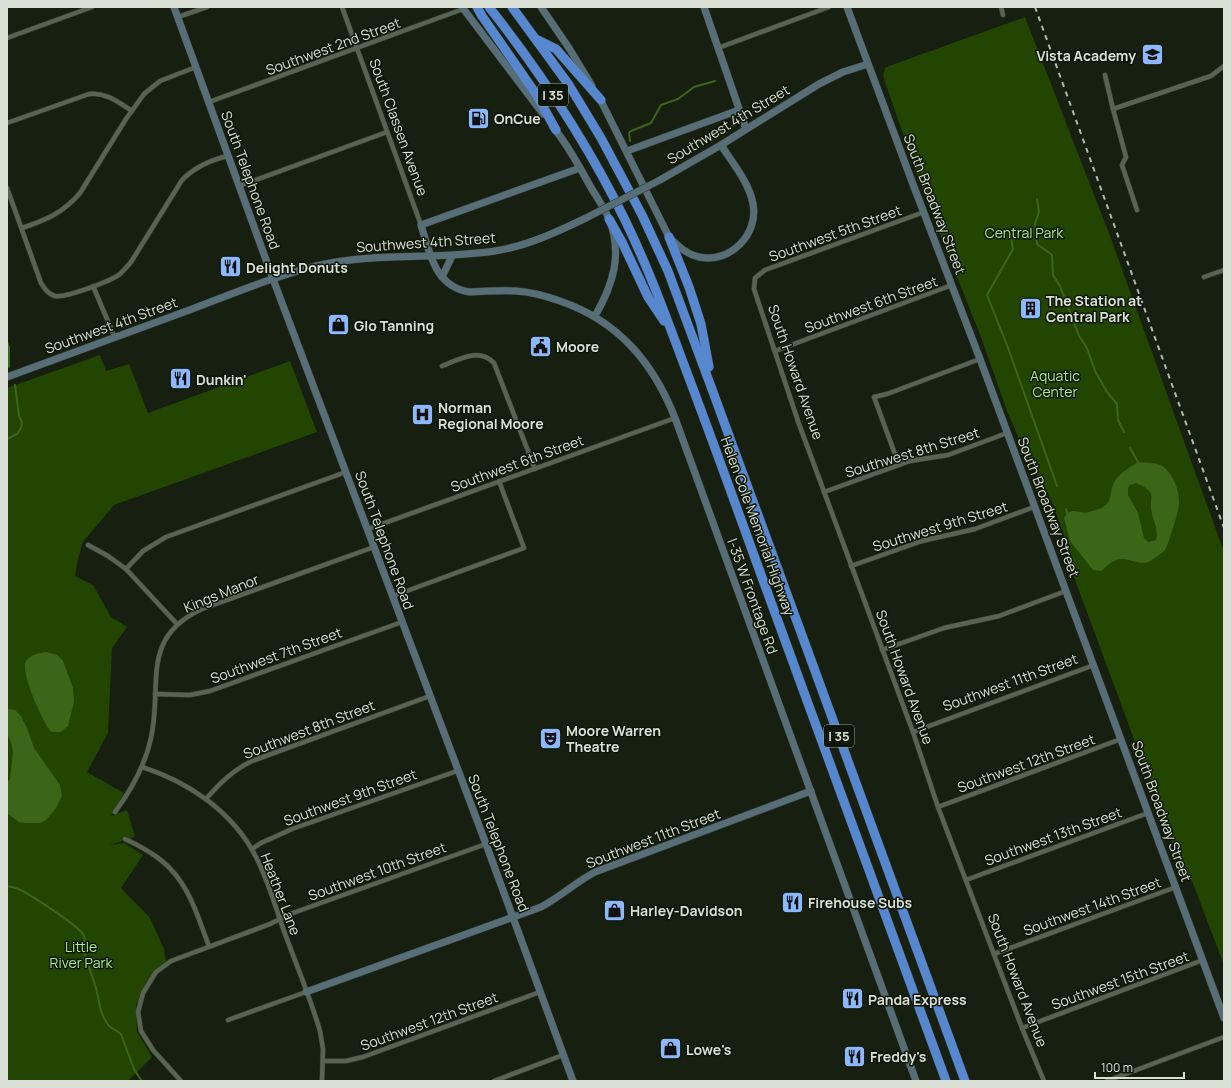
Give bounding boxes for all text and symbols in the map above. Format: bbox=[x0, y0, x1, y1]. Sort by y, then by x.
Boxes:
street label: Southwest 2nd Street bbox=[263, 13, 403, 79]
school or university icon: Vista Academy bbox=[1139, 42, 1165, 68]
place label: Vista Academy bbox=[1036, 46, 1136, 65]
street label: South Classen Avenue bbox=[365, 56, 433, 198]
street label: Southwest 4th Street bbox=[663, 80, 793, 168]
road number: I 35 bbox=[538, 84, 568, 106]
fuel station icon: OnCue bbox=[465, 105, 491, 131]
street label: South Telephone Road bbox=[217, 108, 285, 252]
place label: OnCue bbox=[494, 109, 541, 128]
street label: South Broadway Street bbox=[899, 131, 971, 277]
street label: Southwest 5th Street bbox=[766, 200, 904, 266]
park label: Central Park bbox=[985, 223, 1064, 242]
street label: Southwest 4th Street bbox=[356, 228, 497, 256]
restaurant icon: Delight Donuts bbox=[218, 254, 244, 280]
place label: Delight Donuts bbox=[246, 258, 348, 277]
street label: Southwest 6th Street bbox=[802, 271, 940, 337]
place label: The Station at Central Park bbox=[1046, 291, 1142, 326]
street label: Southwest 4th Street bbox=[42, 292, 180, 358]
building icon: The Station at Central Park bbox=[1017, 295, 1043, 321]
street label: South Howard Avenue bbox=[764, 302, 828, 442]
shop icon: Glo Tanning bbox=[326, 312, 352, 338]
place label: Glo Tanning bbox=[354, 316, 434, 335]
public building icon: Moore bbox=[528, 333, 554, 359]
place label: Moore bbox=[556, 337, 599, 356]
restaurant icon: Dunkin' bbox=[168, 366, 194, 392]
park label: Aquatic Center bbox=[1030, 366, 1080, 401]
place label: Dunkin' bbox=[196, 370, 247, 389]
place label: Norman Regional Moore bbox=[438, 398, 544, 433]
hospital icon: Norman Regional Moore bbox=[410, 402, 436, 428]
street label: Southwest 8th Street bbox=[843, 422, 982, 481]
street label: Southwest 6th Street bbox=[448, 430, 586, 496]
street label: Helen Cole Memorial Highway bbox=[717, 434, 799, 619]
street label: South Broadway Street bbox=[1013, 434, 1085, 580]
street label: South Telephone Road bbox=[351, 468, 419, 612]
street label: Southwest 9th Street bbox=[870, 496, 1010, 556]
street label: I-35 W Frontage Rd bbox=[723, 536, 783, 656]
street label: Kings Manor bbox=[181, 569, 261, 617]
street label: South Howard Avenue bbox=[872, 607, 938, 747]
street label: Southwest 7th Street bbox=[208, 622, 345, 688]
street label: Southwest 11th Street bbox=[940, 649, 1080, 715]
street label: Southwest 8th Street bbox=[240, 695, 378, 763]
place label: Moore Warren Theatre bbox=[566, 721, 661, 756]
theatre icon: Moore Warren Theatre bbox=[537, 725, 563, 751]
road number: I 35 bbox=[824, 725, 854, 747]
street label: Southwest 12th Street bbox=[955, 729, 1098, 797]
street label: South Broadway Street bbox=[1128, 738, 1197, 885]
street label: Southwest 9th Street bbox=[281, 764, 419, 830]
street label: South Telephone Road bbox=[464, 771, 534, 915]
street label: Southwest 13th Street bbox=[982, 802, 1125, 870]
street label: Southwest 11th Street bbox=[583, 803, 723, 872]
street label: Southwest 10th Street bbox=[305, 837, 449, 905]
street label: Heather Lane bbox=[257, 850, 305, 938]
street label: Southwest 14th Street bbox=[1021, 872, 1164, 940]
restaurant icon: Firehouse Subs bbox=[779, 889, 805, 915]
place label: Firehouse Subs bbox=[808, 893, 913, 912]
shop icon: Harley-Davidson bbox=[602, 897, 628, 923]
place label: Harley-Davidson bbox=[630, 901, 743, 920]
street label: South Howard Avenue bbox=[984, 911, 1052, 1049]
park label: Little River Park bbox=[50, 937, 113, 972]
street label: Southwest 15th Street bbox=[1049, 946, 1192, 1014]
restaurant icon: Panda Express bbox=[839, 986, 865, 1012]
street label: Southwest 12th Street bbox=[358, 987, 501, 1055]
place label: Panda Express bbox=[868, 990, 967, 1009]
shop icon: Lowe's bbox=[658, 1036, 684, 1062]
place label: Lowe's bbox=[686, 1040, 732, 1059]
restaurant icon: Freddy's bbox=[841, 1043, 867, 1069]
place label: Freddy's bbox=[870, 1047, 927, 1066]
scale bar bbox=[1095, 1054, 1184, 1080]
text: 100 m bbox=[1101, 1059, 1133, 1076]

